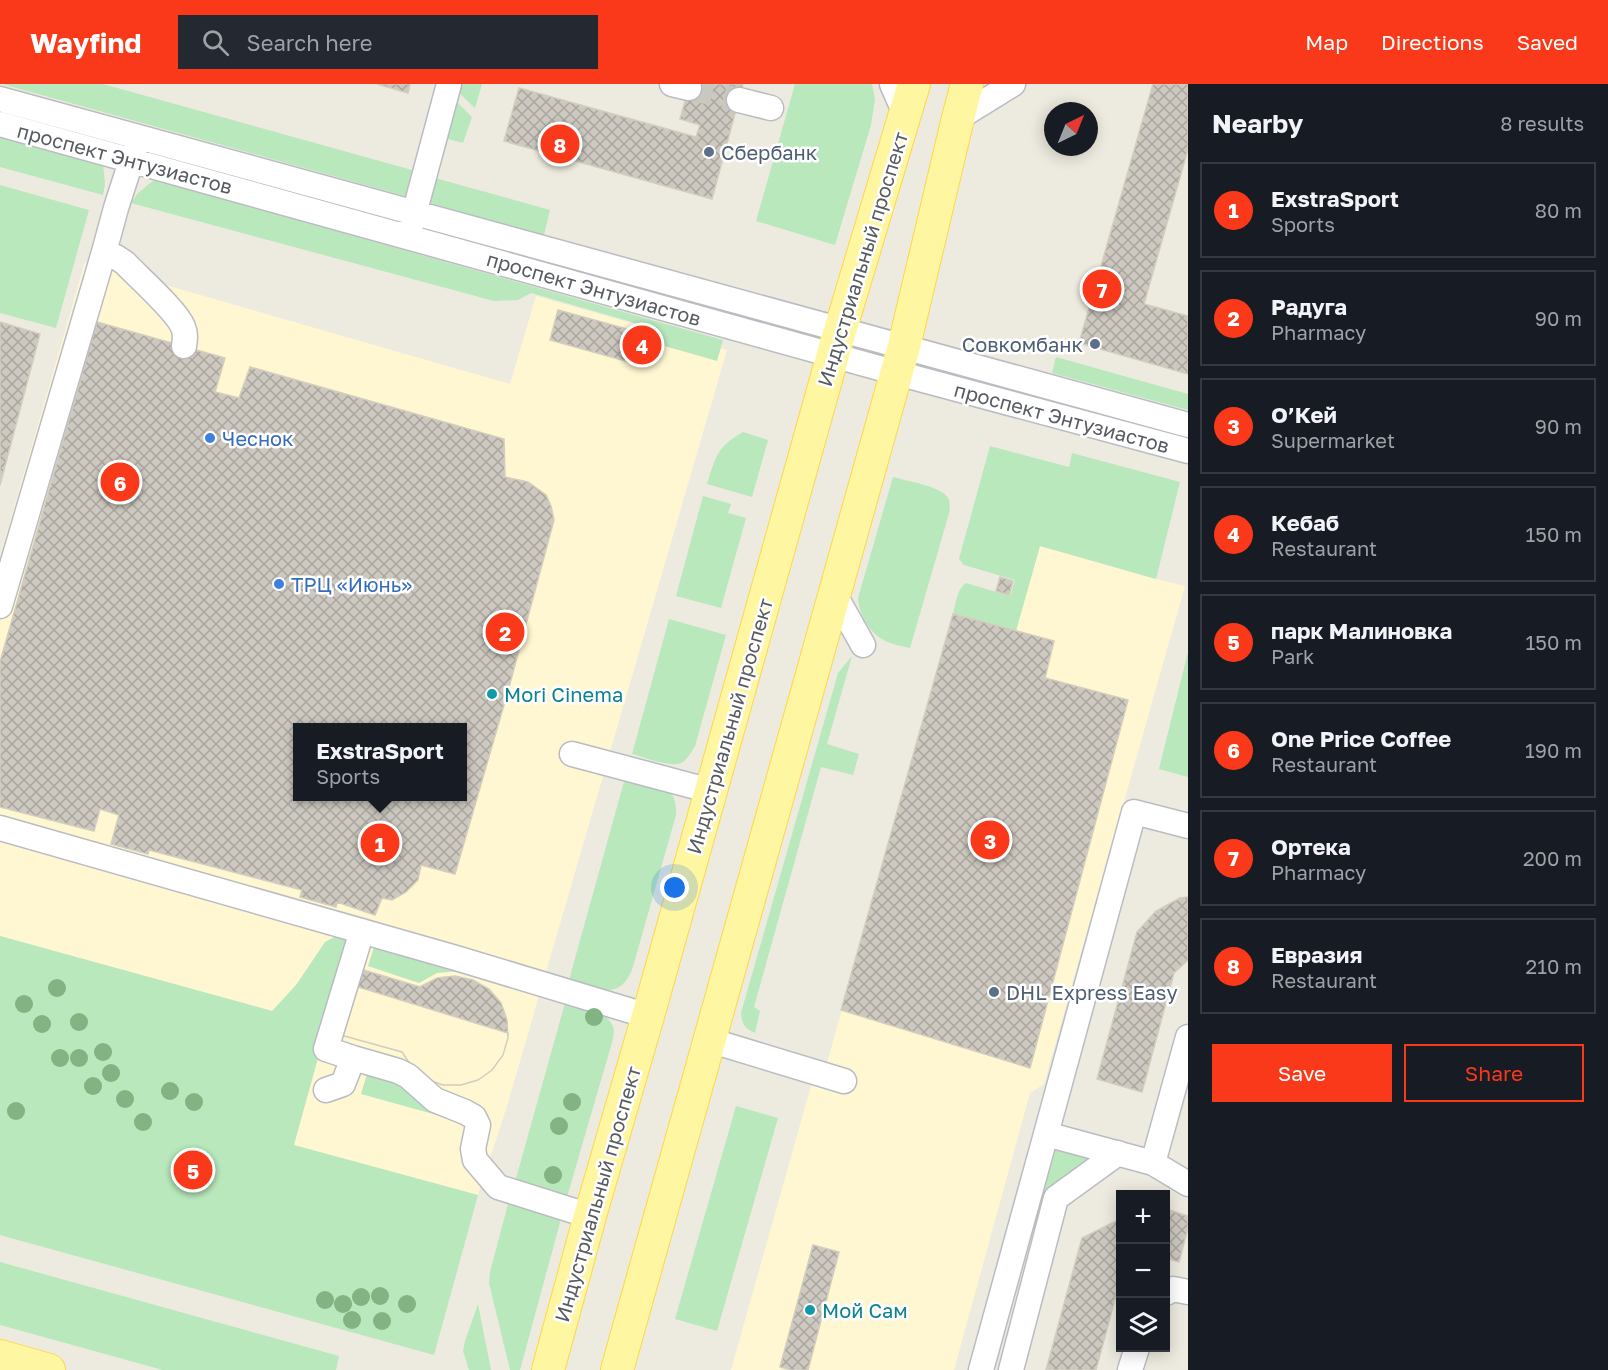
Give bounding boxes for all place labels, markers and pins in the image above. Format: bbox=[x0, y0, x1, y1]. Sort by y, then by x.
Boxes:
pin: 8 bbox=[540, 122, 580, 166]
place label: Сбербанк bbox=[721, 140, 817, 164]
marker: Сбербанк bbox=[702, 145, 716, 159]
pin: 7 bbox=[1082, 266, 1122, 312]
pin: 4 bbox=[622, 322, 662, 368]
place label: Совкомбанк bbox=[962, 332, 1083, 356]
marker: Совкомбанк bbox=[1088, 337, 1102, 351]
place label: Чеснок bbox=[222, 426, 294, 450]
marker: Чеснок bbox=[203, 431, 217, 445]
pin: 6 bbox=[100, 460, 140, 504]
place label: ТРЦ «Июнь» bbox=[291, 572, 412, 596]
marker: ТРЦ «Июнь» bbox=[272, 577, 286, 591]
pin: 2 bbox=[486, 610, 524, 654]
place label: Mori Cinema bbox=[504, 682, 623, 706]
marker: Mori Cinema bbox=[485, 687, 499, 701]
pin: 3 bbox=[970, 818, 1010, 862]
pin: 1 bbox=[360, 820, 400, 866]
place label: DHL Express Easy bbox=[1006, 980, 1178, 1004]
marker: DHL Express Easy bbox=[987, 985, 1001, 999]
pin: 5 bbox=[174, 1148, 212, 1192]
place label: Мой Сам bbox=[822, 1298, 908, 1322]
marker: Мой Сам bbox=[803, 1303, 817, 1317]

